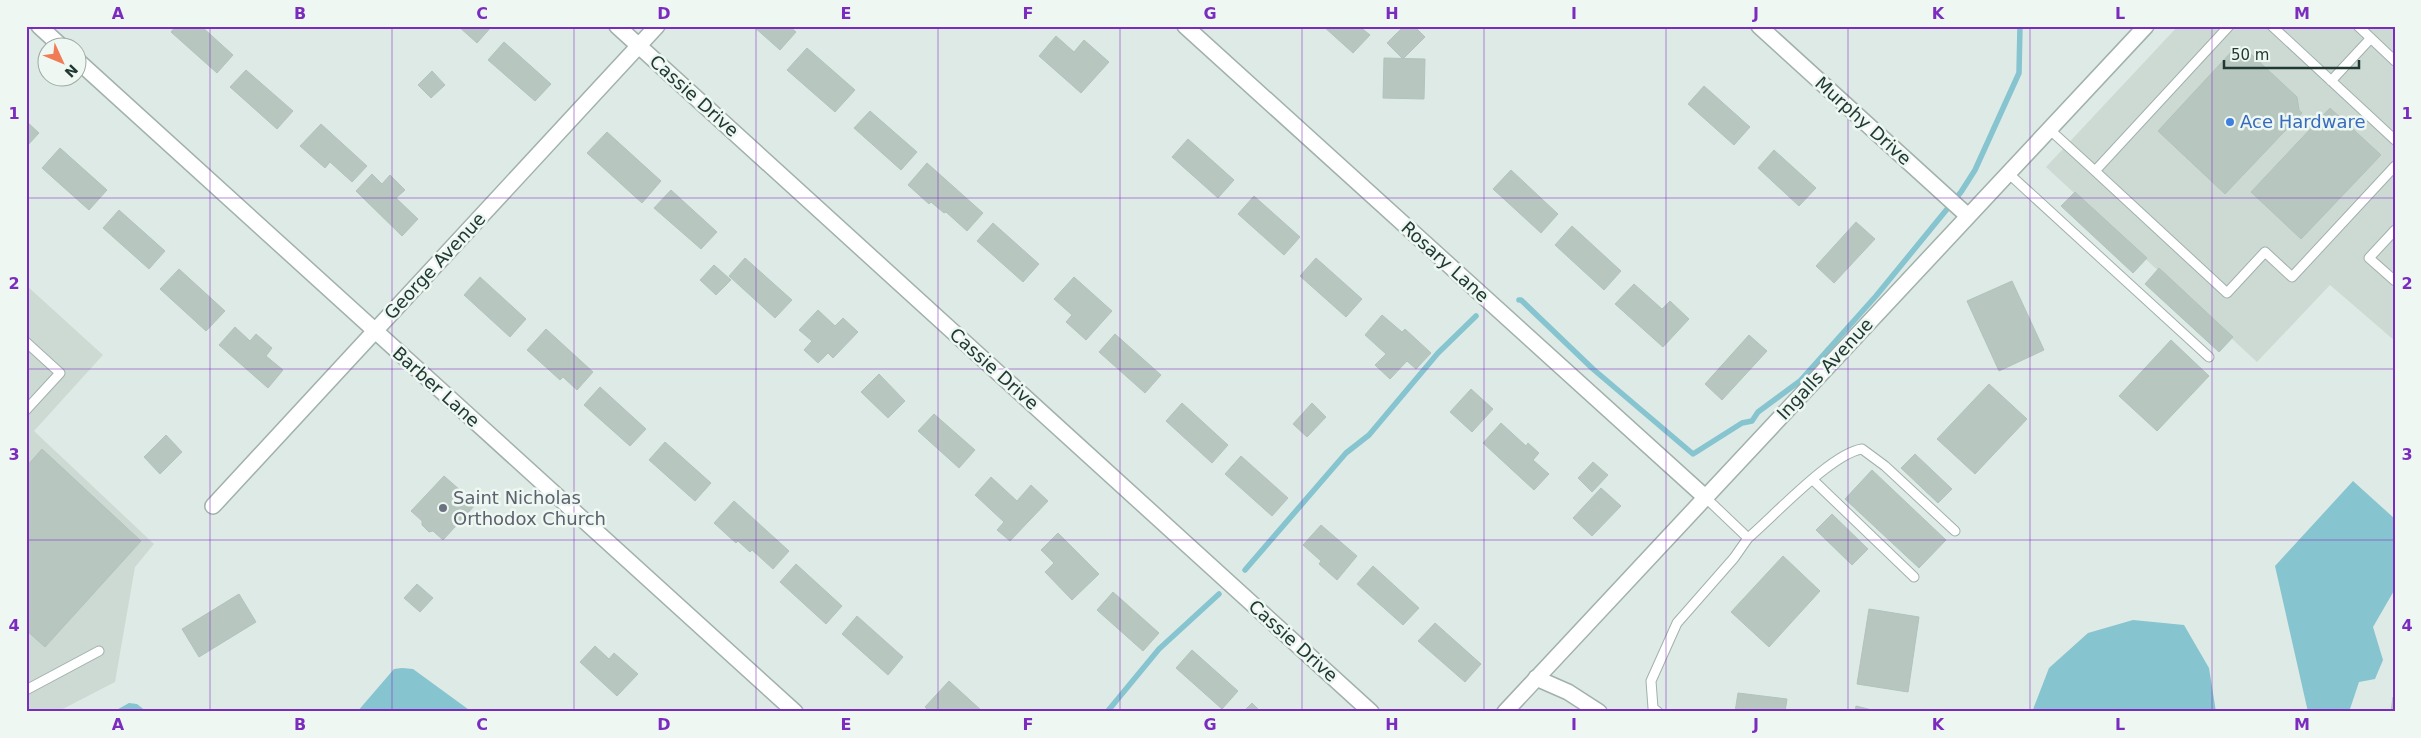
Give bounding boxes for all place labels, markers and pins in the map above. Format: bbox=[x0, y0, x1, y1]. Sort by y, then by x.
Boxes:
place label: Ace Hardware bbox=[2240, 111, 2366, 132]
marker: Ace Hardware bbox=[2224, 116, 2236, 128]
place label: Saint Nicholas Orthodox Church bbox=[453, 487, 606, 529]
marker: Saint Nicholas Orthodox Church bbox=[437, 502, 449, 514]

